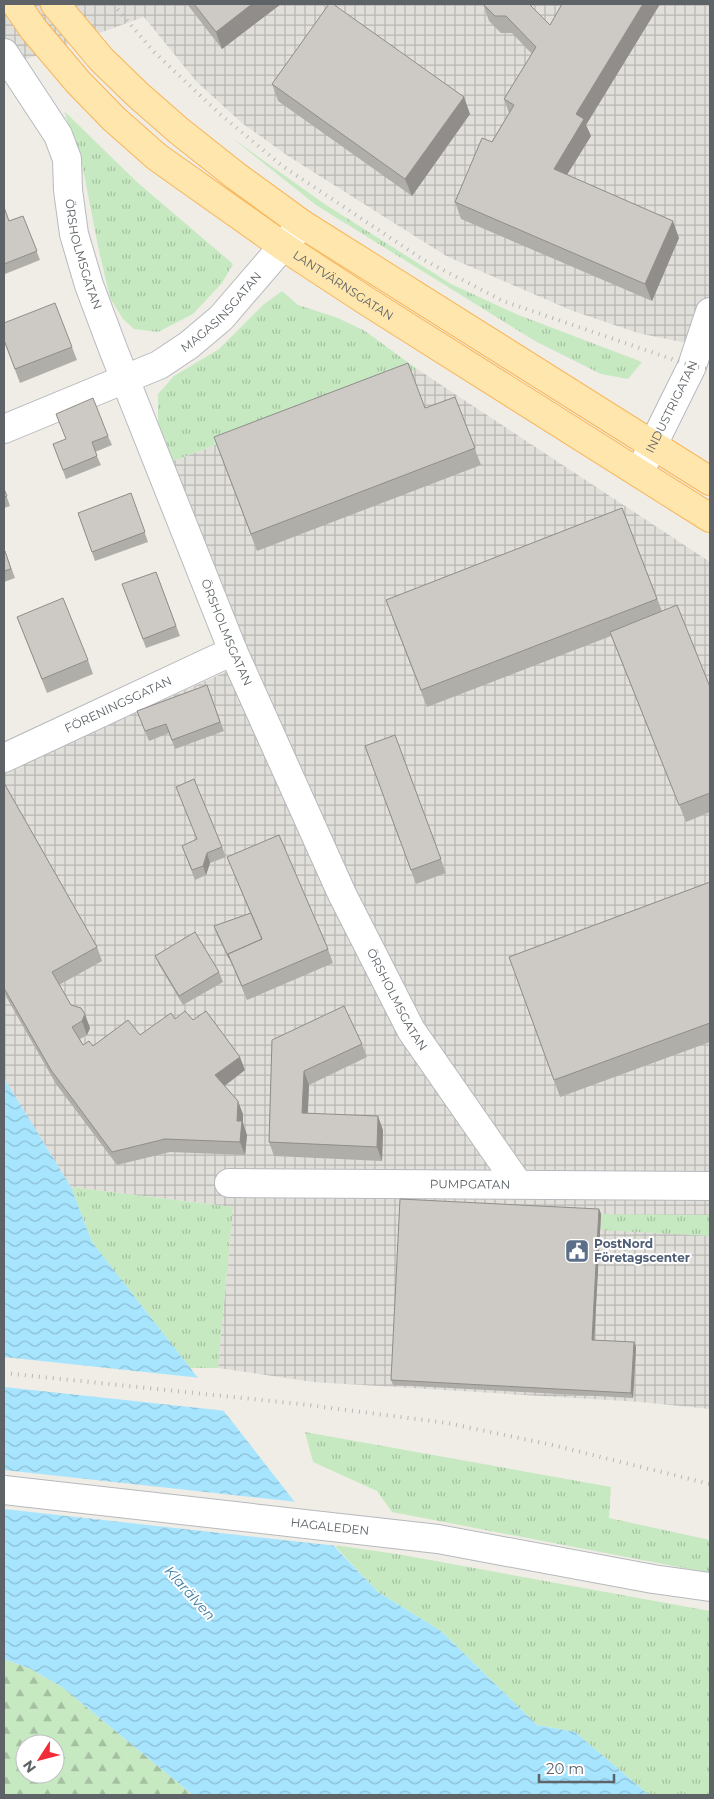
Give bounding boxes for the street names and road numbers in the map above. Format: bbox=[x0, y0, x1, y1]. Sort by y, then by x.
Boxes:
street label: ÖRSHOLMSGATAN bbox=[62, 198, 106, 312]
street label: LANTVÄRNSGATAN bbox=[290, 247, 397, 323]
street label: MAGASINSGATAN bbox=[178, 268, 265, 355]
street label: INDUSTRIGATAN bbox=[642, 358, 700, 455]
street label: ÖRSHOLMSGATAN bbox=[198, 577, 256, 688]
street label: FÖRENINGSGATAN bbox=[62, 673, 174, 736]
street label: ÖRSHOLMSGATAN bbox=[364, 946, 431, 1053]
street label: PUMPGATAN bbox=[430, 1176, 510, 1192]
street label: HAGALEDEN bbox=[290, 1514, 370, 1538]

